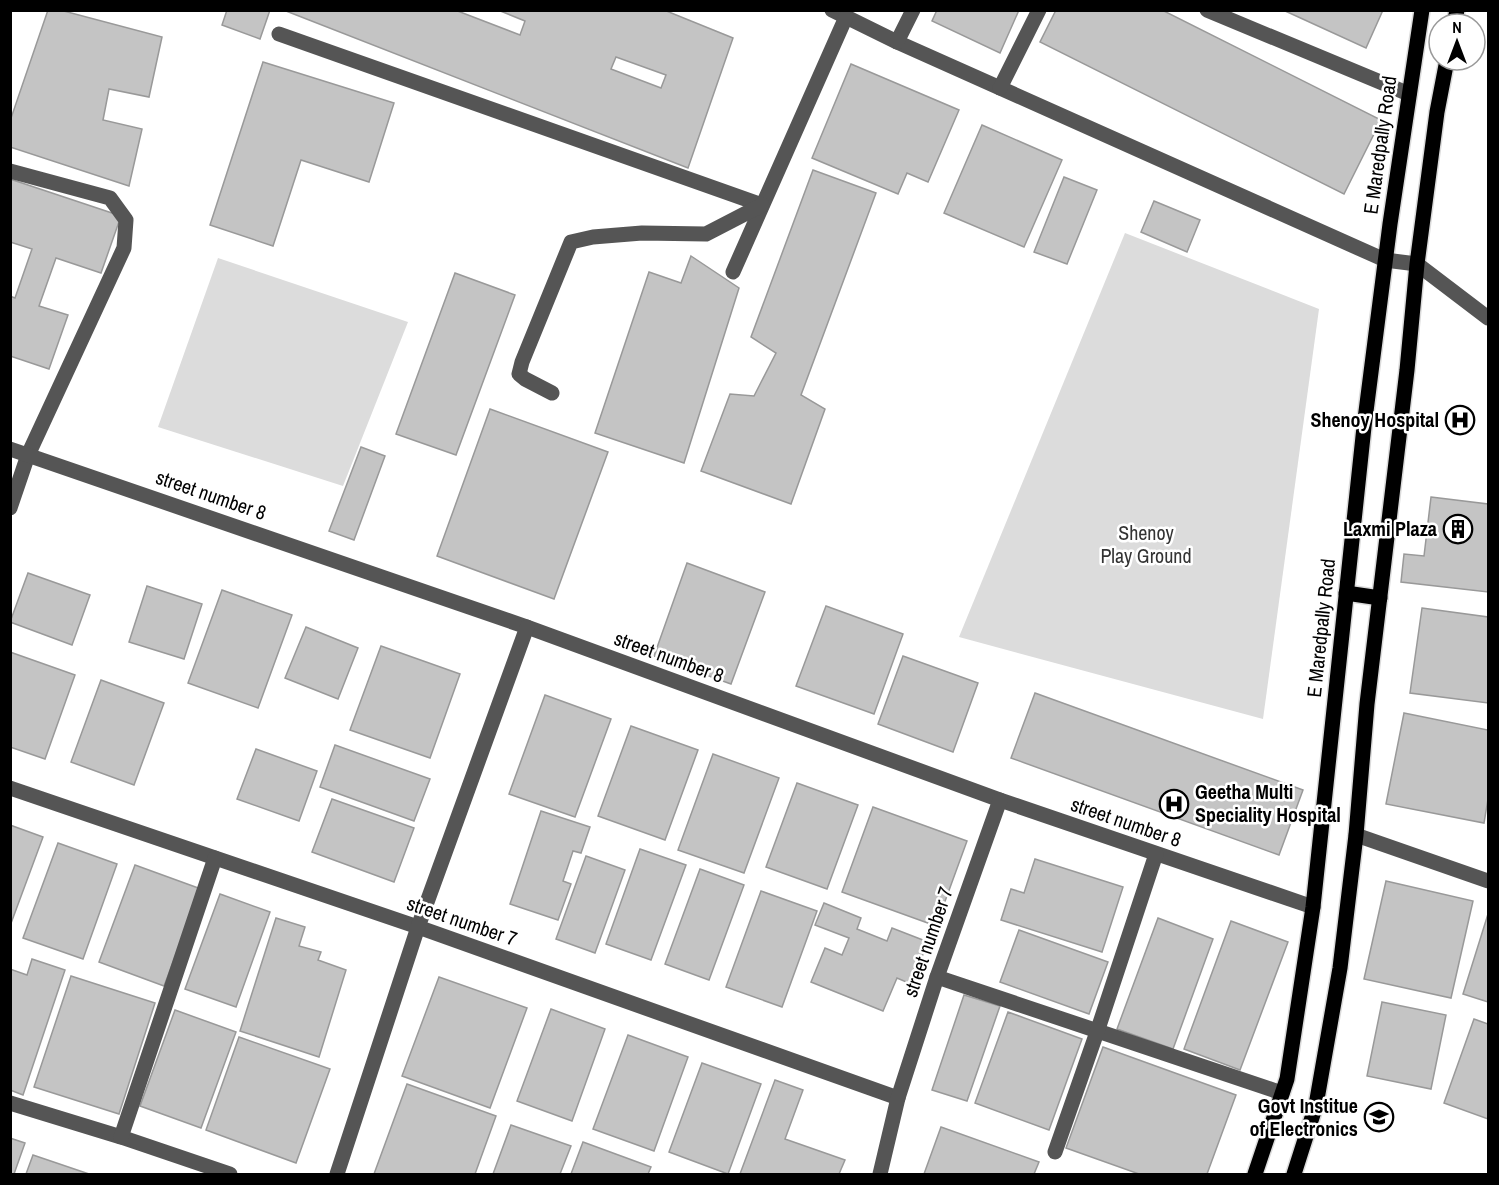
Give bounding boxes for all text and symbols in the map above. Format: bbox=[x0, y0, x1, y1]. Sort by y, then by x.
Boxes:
north arrow bbox=[1427, 12, 1487, 72]
text: N bbox=[1452, 16, 1462, 38]
street label: E Maredpally Road bbox=[1356, 74, 1403, 216]
hospital icon: Shenoy Hospital bbox=[1444, 404, 1476, 436]
place label: Shenoy Hospital bbox=[1311, 406, 1439, 433]
street label: street number 8 bbox=[152, 463, 270, 526]
building icon: Laxmi Plaza bbox=[1442, 513, 1474, 545]
place label: Laxmi Plaza bbox=[1343, 515, 1437, 542]
park label: Shenoy Play Ground bbox=[1100, 519, 1192, 569]
street label: E Maredpally Road bbox=[1300, 557, 1341, 699]
street label: street number 8 bbox=[611, 624, 728, 689]
place label: Geetha Multi Speciality Hospital bbox=[1195, 778, 1341, 828]
hospital icon: Geetha Multi Speciality Hospital bbox=[1158, 788, 1190, 820]
street label: street number 8 bbox=[1067, 790, 1185, 853]
street label: street number 7 bbox=[896, 883, 959, 1001]
street label: street number 7 bbox=[403, 889, 521, 952]
place label: Govt Institue of Electronics bbox=[1250, 1092, 1358, 1142]
school or university icon: Govt Institue of Electronics bbox=[1363, 1101, 1395, 1133]

